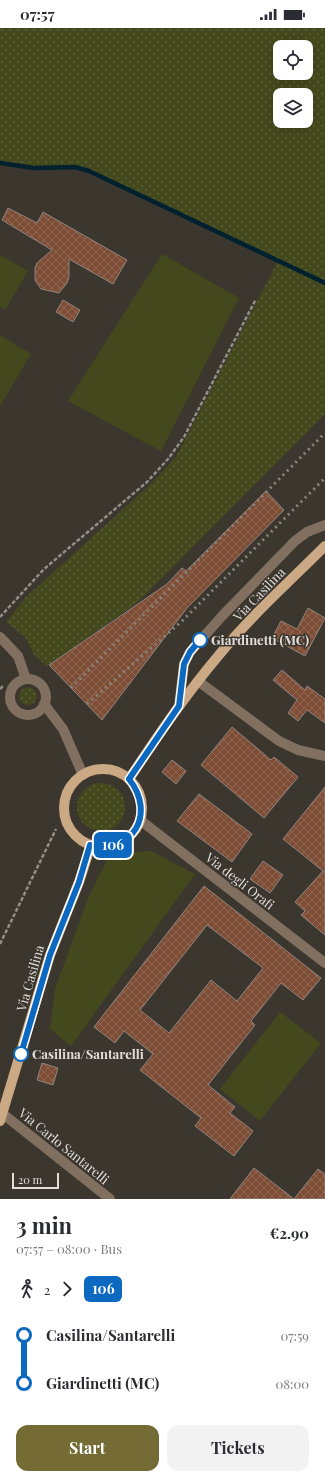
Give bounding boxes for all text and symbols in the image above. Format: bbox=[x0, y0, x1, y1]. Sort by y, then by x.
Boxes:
text: 07:57 bbox=[20, 4, 55, 24]
map controls bbox=[273, 40, 313, 128]
button: locate bbox=[273, 40, 313, 80]
button: layers bbox=[273, 88, 313, 128]
street label: Via Casilina bbox=[228, 563, 289, 625]
place label: Giardinetti (MC) bbox=[211, 631, 309, 648]
marker: Giardinetti (MC) bbox=[192, 632, 208, 648]
line badge: 106 bbox=[90, 832, 136, 858]
text: 106 bbox=[102, 835, 124, 854]
street label: Via degli Orafi bbox=[202, 848, 278, 913]
street label: Via Casilina bbox=[12, 942, 47, 1014]
place label: Casilina/Santarelli bbox=[32, 1045, 144, 1062]
marker: Casilina/Santarelli bbox=[13, 1046, 29, 1062]
street label: Via Carlo Santarelli bbox=[15, 1103, 113, 1188]
scale bar bbox=[12, 1171, 59, 1190]
text: 20 m bbox=[18, 1172, 42, 1187]
text: 3 min bbox=[16, 1210, 72, 1240]
text: €2.90 bbox=[270, 1223, 309, 1243]
text: 07:57 – 08:00 · Bus bbox=[16, 1240, 122, 1257]
icon: walk bbox=[16, 1278, 38, 1300]
icon: forward bbox=[56, 1278, 78, 1300]
text: 106 bbox=[92, 1279, 114, 1298]
text: 2 bbox=[44, 1281, 50, 1298]
text: Casilina/Santarelli bbox=[46, 1325, 175, 1345]
text: 07:59 bbox=[280, 1327, 309, 1344]
text: Giardinetti (MC) bbox=[46, 1373, 159, 1393]
text: 08:00 bbox=[275, 1375, 309, 1392]
button: Start bbox=[16, 1425, 159, 1471]
button: Tickets bbox=[167, 1425, 309, 1471]

